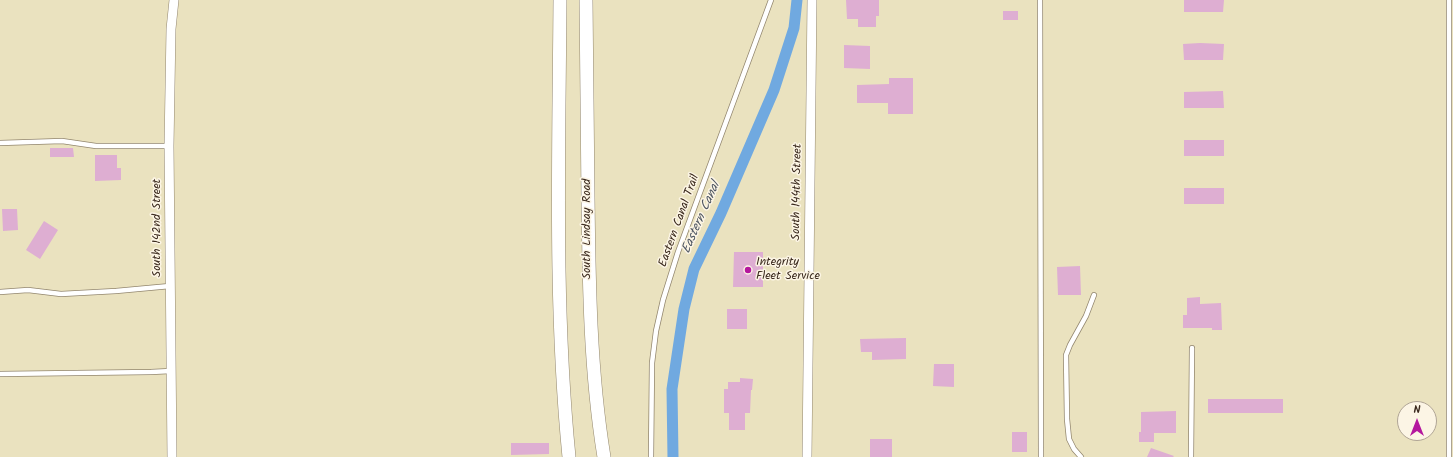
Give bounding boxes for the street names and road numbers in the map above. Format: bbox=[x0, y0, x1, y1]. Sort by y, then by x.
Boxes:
street label: South 144th Street bbox=[790, 143, 806, 241]
street label: Eastern Canal Trail bbox=[657, 173, 703, 269]
street label: South 142nd Street bbox=[151, 179, 165, 277]
street label: South Lindsay Road bbox=[581, 179, 595, 279]

